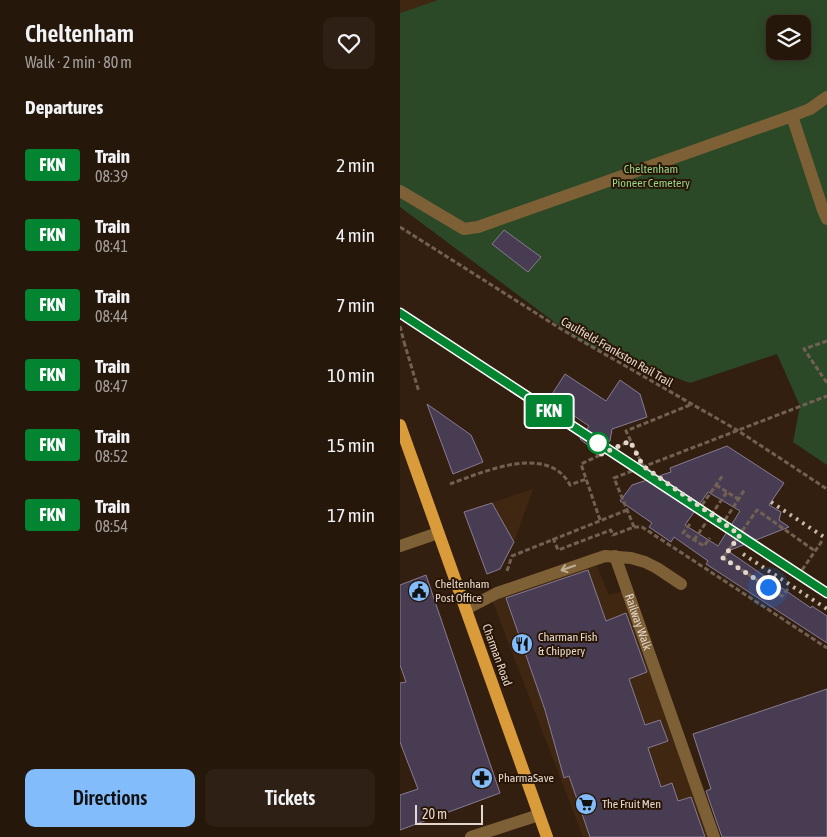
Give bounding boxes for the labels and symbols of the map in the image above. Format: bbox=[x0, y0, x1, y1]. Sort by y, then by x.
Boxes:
park label: Cheltenham Pioneer Cemetery bbox=[612, 162, 690, 190]
street label: Caulfield-Frankston Rail Trail bbox=[559, 314, 676, 390]
line badge: FKN bbox=[520, 395, 578, 427]
unlabelled marker bbox=[587, 432, 609, 454]
one-way arrow bbox=[561, 564, 576, 573]
your location bbox=[756, 575, 781, 600]
place label: Cheltenham Post Office bbox=[435, 577, 490, 605]
public building icon: Cheltenham Post Office bbox=[407, 579, 431, 603]
street label: Railway Walk bbox=[622, 592, 655, 653]
street label: Charman Road bbox=[479, 622, 515, 688]
place label: Charman Fish & Chippery bbox=[538, 630, 598, 658]
restaurant icon: Charman Fish & Chippery bbox=[510, 632, 534, 656]
pharmacy icon: PharmaSave bbox=[470, 766, 494, 790]
place label: PharmaSave bbox=[498, 771, 554, 785]
supermarket icon: The Fruit Men bbox=[574, 792, 598, 816]
place label: The Fruit Men bbox=[602, 797, 661, 811]
scale bar bbox=[415, 802, 482, 825]

